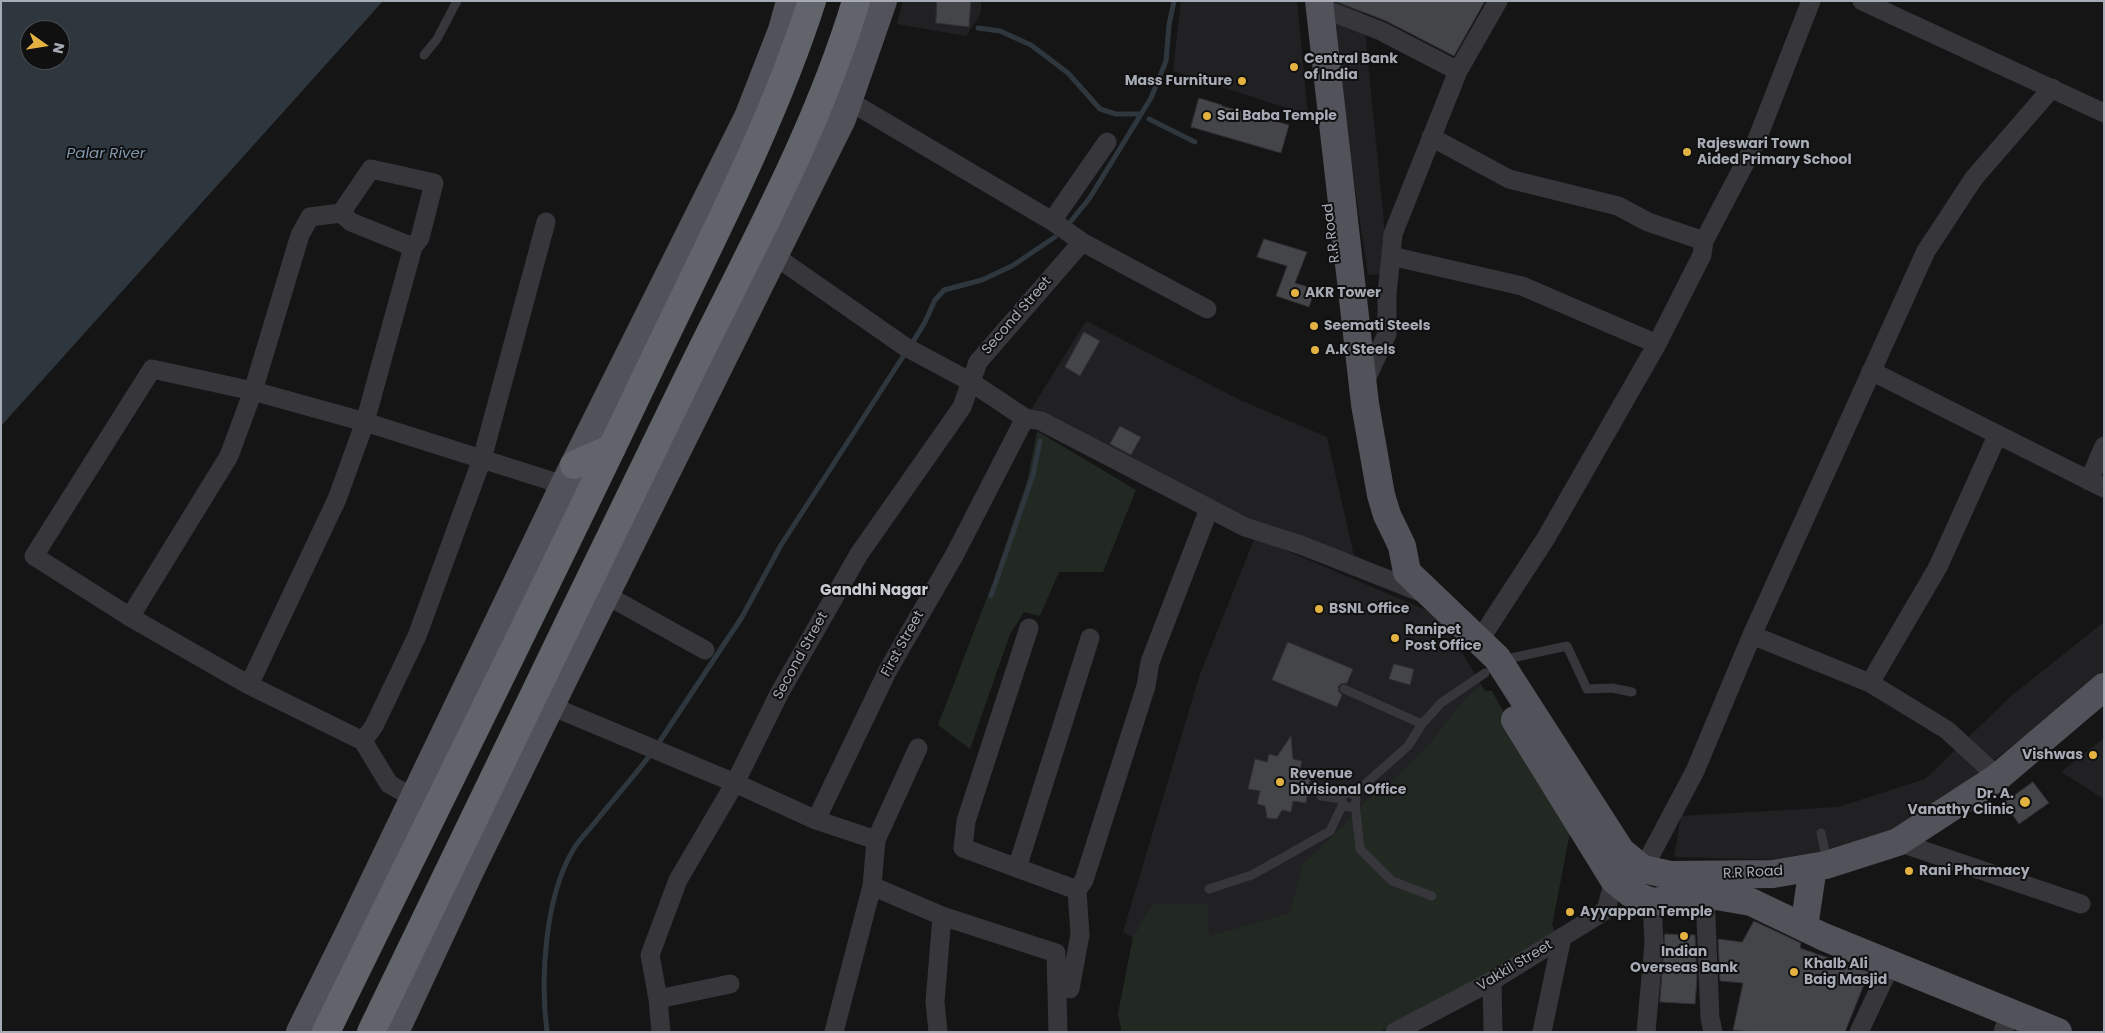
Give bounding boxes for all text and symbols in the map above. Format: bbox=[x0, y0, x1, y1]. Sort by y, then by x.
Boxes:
north arrow bbox=[20, 20, 70, 70]
text: N bbox=[48, 41, 70, 56]
place label: Central Bank of India bbox=[1304, 51, 1398, 84]
marker: Central Bank of India bbox=[1288, 61, 1300, 73]
place label: Mass Furniture bbox=[1125, 73, 1232, 89]
marker: Mass Furniture bbox=[1236, 75, 1248, 87]
place label: Sai Baba Temple bbox=[1217, 108, 1337, 124]
marker: Sai Baba Temple bbox=[1201, 110, 1213, 122]
place label: Rajeswari Town Aided Primary School bbox=[1697, 136, 1852, 168]
water label: Palar River bbox=[67, 145, 145, 163]
marker: Rajeswari Town Aided Primary School bbox=[1681, 146, 1693, 158]
street label: R.R Road bbox=[1320, 202, 1344, 264]
street label: Second Street bbox=[979, 274, 1055, 358]
place label: AKR Tower bbox=[1305, 285, 1381, 301]
marker: AKR Tower bbox=[1289, 287, 1301, 299]
place label: Seemati Steels bbox=[1324, 318, 1430, 334]
marker: Seemati Steels bbox=[1308, 320, 1320, 332]
place label: A.K Steels bbox=[1325, 342, 1395, 358]
marker: A.K Steels bbox=[1309, 344, 1321, 356]
district label: Gandhi Nagar bbox=[820, 582, 928, 600]
place label: BSNL Office bbox=[1329, 601, 1409, 617]
marker: BSNL Office bbox=[1313, 603, 1325, 615]
street label: First Street bbox=[878, 608, 928, 680]
street label: Second Street bbox=[770, 609, 832, 703]
place label: Ranipet Post Office bbox=[1405, 622, 1481, 654]
marker: Ranipet Post Office bbox=[1389, 632, 1401, 644]
place label: Vishwas bbox=[2022, 747, 2083, 763]
marker: Vishwas bbox=[2087, 749, 2099, 761]
place label: Revenue Divisional Office bbox=[1290, 766, 1406, 799]
marker: Revenue Divisional Office bbox=[1274, 776, 1286, 788]
place label: Dr. A. Vanathy Clinic bbox=[1907, 786, 2014, 819]
marker: Dr. A. Vanathy Clinic bbox=[2018, 795, 2032, 809]
street label: R.R Road bbox=[1723, 863, 1783, 883]
place label: Rani Pharmacy bbox=[1919, 863, 2029, 879]
marker: Rani Pharmacy bbox=[1903, 865, 1915, 877]
place label: Ayyappan Temple bbox=[1580, 904, 1712, 920]
marker: Ayyappan Temple bbox=[1564, 906, 1576, 918]
marker: Indian Overseas Bank bbox=[1678, 930, 1690, 942]
street label: Vakkil Street bbox=[1474, 937, 1556, 995]
place label: Indian Overseas Bank bbox=[1630, 944, 1738, 976]
place label: Khalb Ali Baig Masjid bbox=[1804, 956, 1887, 989]
marker: Khalb Ali Baig Masjid bbox=[1788, 966, 1800, 978]

